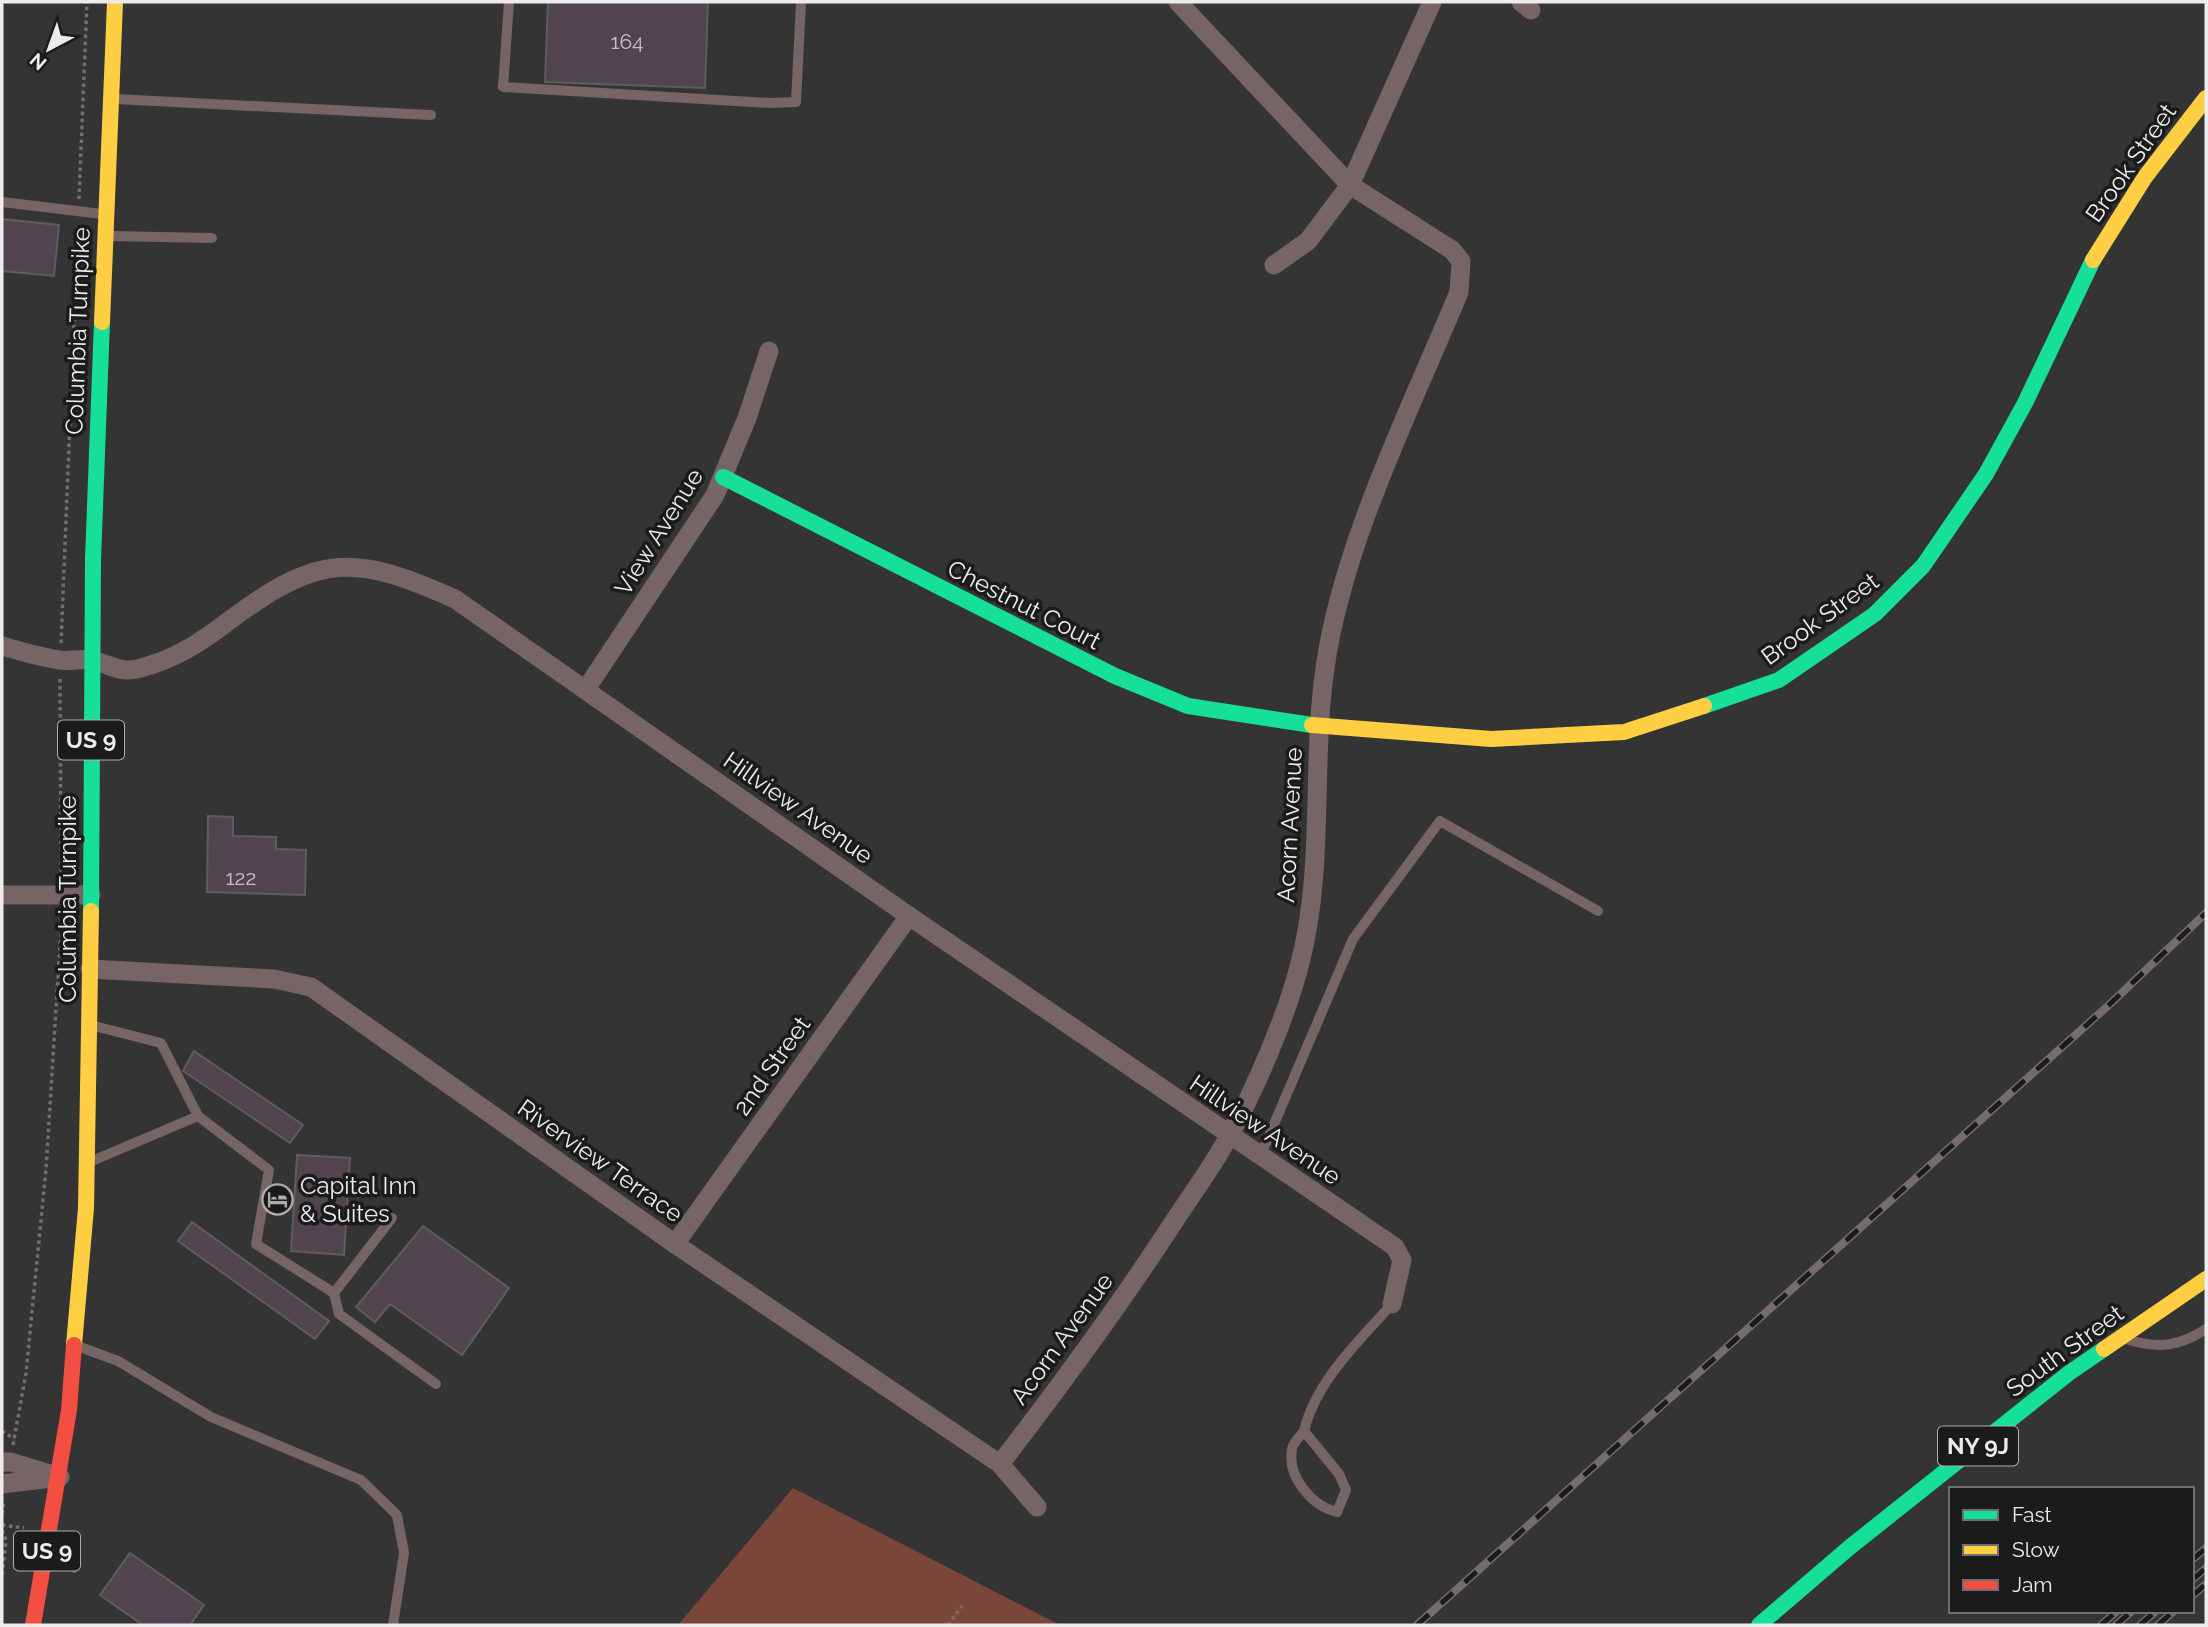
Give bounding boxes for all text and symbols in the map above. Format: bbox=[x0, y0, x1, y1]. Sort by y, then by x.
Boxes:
north arrow bbox=[14, 14, 84, 84]
house number: 164 bbox=[610, 29, 644, 54]
text: N bbox=[25, 49, 51, 75]
street label: Brook Street bbox=[2079, 98, 2182, 228]
street label: Columbia Turnpike bbox=[59, 227, 96, 435]
street label: View Avenue bbox=[608, 463, 709, 600]
street label: Chestnut Court bbox=[943, 553, 1106, 656]
street label: Brook Street bbox=[1755, 566, 1884, 671]
road number: US 9 bbox=[58, 720, 124, 760]
street label: Hillview Avenue bbox=[718, 745, 879, 870]
street label: Acorn Avenue bbox=[1271, 747, 1308, 903]
street label: Columbia Turnpike bbox=[53, 795, 82, 1003]
house number: 122 bbox=[226, 865, 256, 890]
street label: 2nd Street bbox=[727, 1011, 816, 1121]
street label: Hillview Avenue bbox=[1184, 1068, 1346, 1191]
street label: Riverview Terrace bbox=[512, 1093, 688, 1228]
place label: Capital Inn & Suites bbox=[300, 1171, 417, 1228]
hotel icon: Capital Inn & Suites bbox=[260, 1183, 294, 1217]
street label: Acorn Avenue bbox=[1004, 1267, 1119, 1410]
street label: South Street bbox=[2000, 1298, 2129, 1403]
road number: NY 9J bbox=[1938, 1427, 2018, 1466]
legend bbox=[1949, 1487, 2194, 1613]
text: Fast bbox=[2012, 1502, 2052, 1527]
road number: US 9 bbox=[14, 1532, 80, 1570]
text: Slow bbox=[2012, 1537, 2060, 1562]
text: Jam bbox=[2012, 1572, 2053, 1597]

